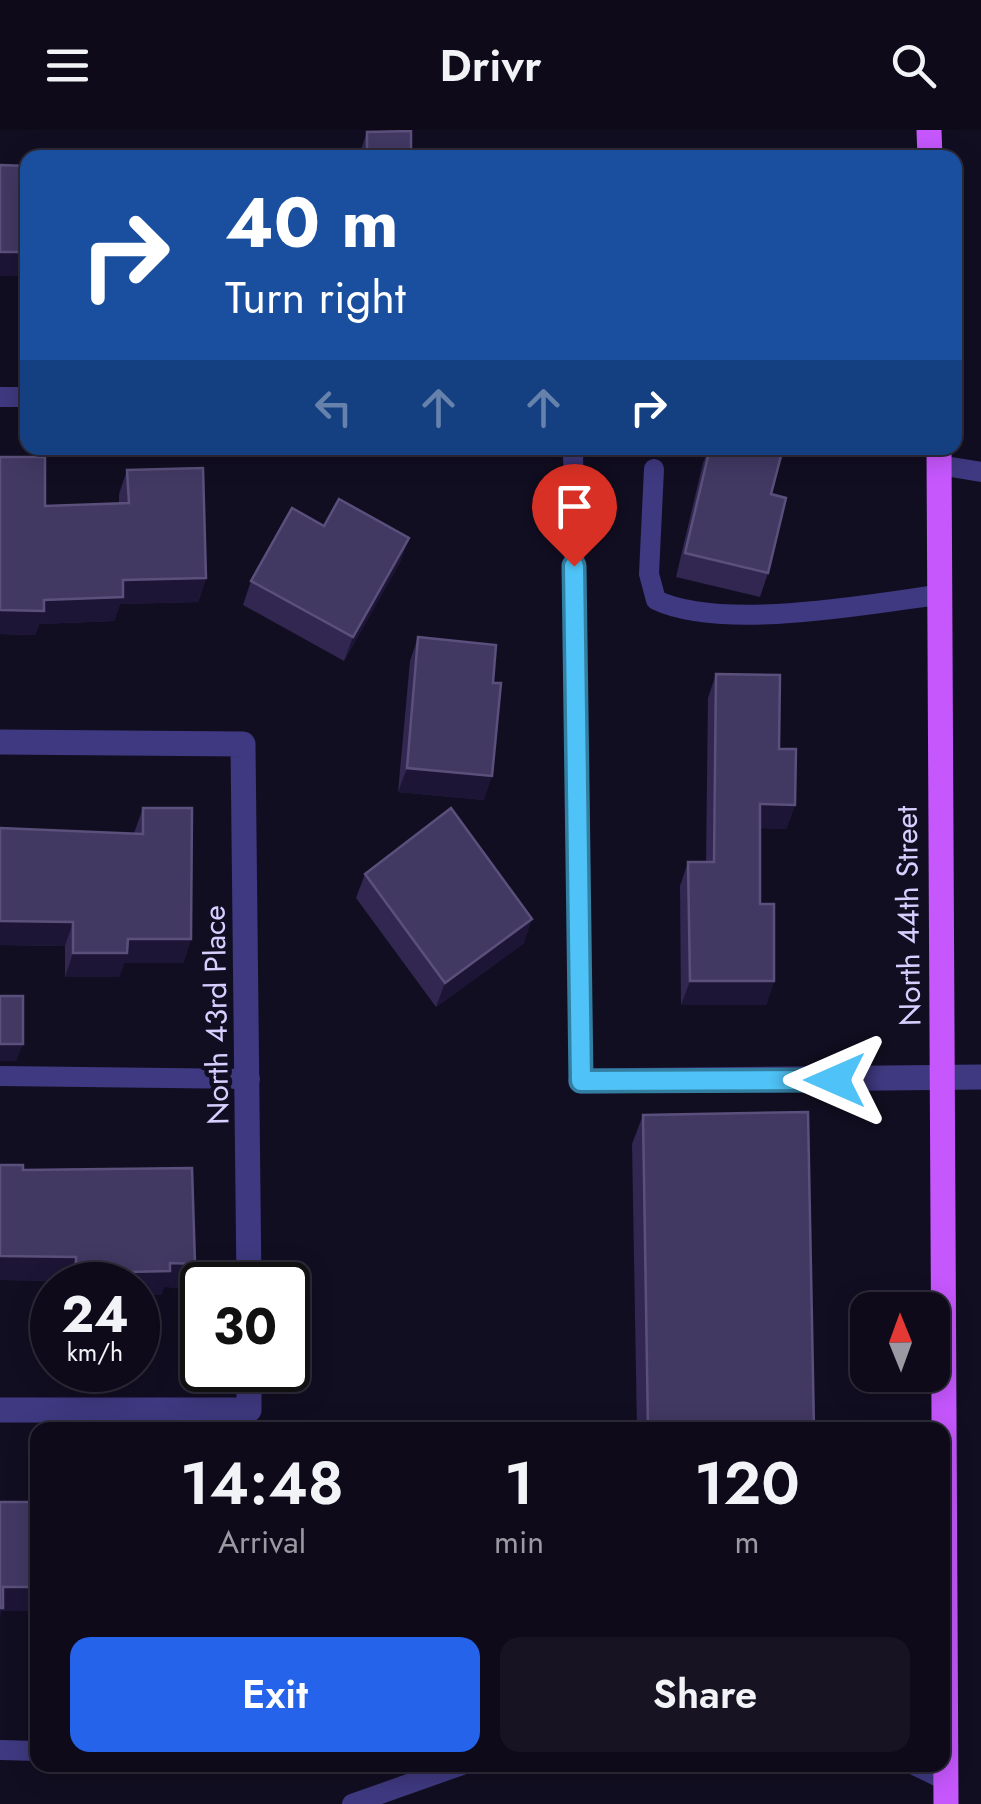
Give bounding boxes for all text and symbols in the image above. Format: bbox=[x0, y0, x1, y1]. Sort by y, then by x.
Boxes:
text: Drivr bbox=[439, 33, 542, 98]
icon: menu bbox=[40, 38, 95, 93]
icon: search bbox=[886, 38, 941, 93]
text: 40 m bbox=[225, 172, 399, 273]
icon: right bbox=[60, 190, 190, 320]
text: Turn right bbox=[225, 265, 406, 330]
icon: left bbox=[306, 380, 361, 435]
icon: ahead bbox=[411, 380, 466, 435]
icon: ahead bbox=[516, 380, 571, 435]
icon: right bbox=[621, 380, 676, 435]
pin bbox=[532, 464, 617, 567]
icon: arrive bbox=[547, 479, 602, 534]
street label: North 44th Street bbox=[885, 805, 931, 1027]
street label: North 43rd Place bbox=[193, 905, 239, 1125]
position arrow bbox=[783, 1028, 887, 1132]
speed limit sign: 30 bbox=[180, 1262, 310, 1392]
text: 24 bbox=[61, 1278, 129, 1351]
north arrow bbox=[850, 1292, 950, 1392]
map controls bbox=[850, 1292, 950, 1392]
text: km/h bbox=[67, 1334, 123, 1370]
text: 14:48 bbox=[180, 1440, 344, 1527]
text: 1 bbox=[504, 1440, 534, 1527]
text: 120 bbox=[694, 1440, 800, 1527]
text: Arrival bbox=[218, 1519, 306, 1565]
text: min bbox=[494, 1519, 544, 1565]
text: m bbox=[735, 1519, 760, 1565]
button: Exit bbox=[70, 1637, 480, 1752]
button: Share bbox=[500, 1637, 910, 1752]

